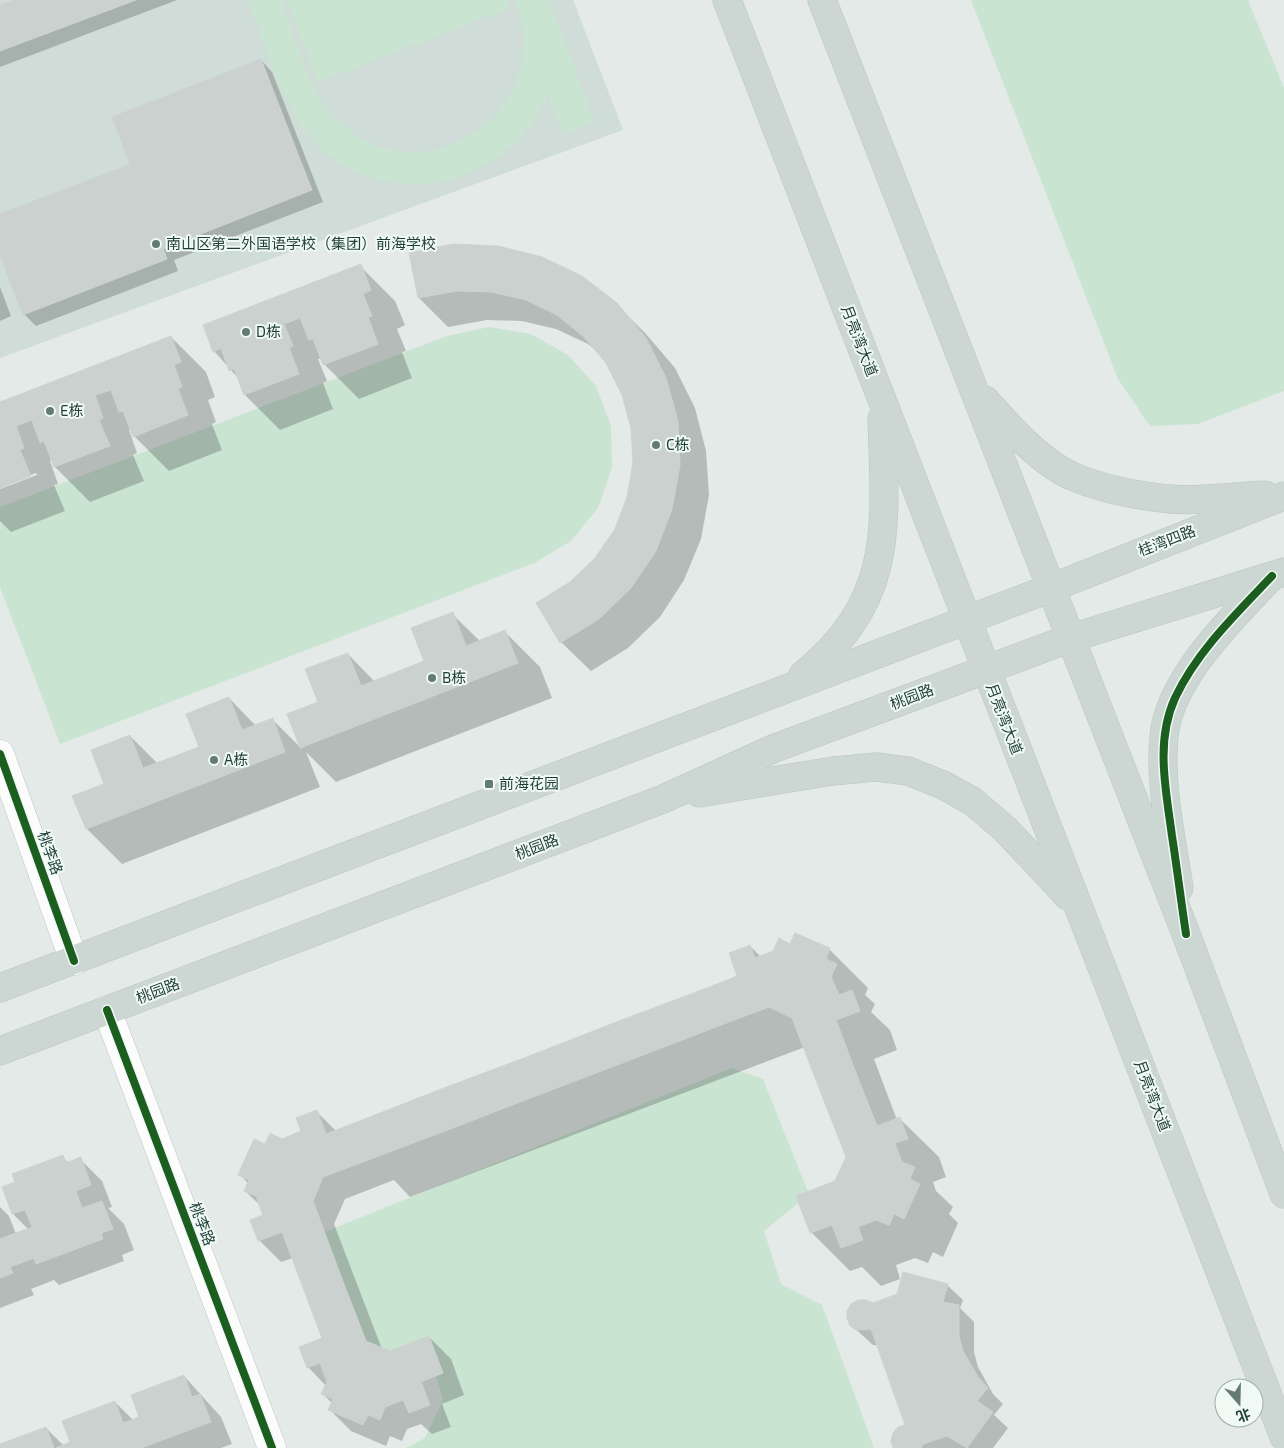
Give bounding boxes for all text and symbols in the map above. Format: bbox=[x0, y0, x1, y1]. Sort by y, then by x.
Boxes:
place label: 南山区第二外国语学校（集团）前海学校 bbox=[166, 234, 436, 252]
marker: 南山区第二外国语学校（集团）前海学校 bbox=[150, 238, 162, 250]
street label: 月亮湾大道 bbox=[838, 302, 882, 379]
place label: D栋 bbox=[256, 322, 281, 340]
marker: D栋 bbox=[240, 326, 252, 338]
place label: E栋 bbox=[60, 401, 83, 419]
marker: E栋 bbox=[44, 405, 56, 417]
place label: C栋 bbox=[666, 435, 690, 453]
marker: C栋 bbox=[650, 439, 662, 451]
street label: 桂湾四路 bbox=[1135, 521, 1198, 559]
place label: B栋 bbox=[442, 668, 466, 686]
marker: B栋 bbox=[426, 672, 438, 684]
street label: 桃园路 bbox=[887, 680, 936, 713]
street label: 月亮湾大道 bbox=[983, 680, 1027, 757]
place label: A栋 bbox=[224, 750, 248, 768]
marker: A栋 bbox=[208, 754, 220, 766]
place label: 前海花园 bbox=[499, 774, 559, 792]
marker: 前海花园 bbox=[483, 778, 495, 790]
street label: 桃李路 bbox=[35, 828, 67, 877]
street label: 桃园路 bbox=[512, 830, 561, 863]
street label: 桃园路 bbox=[133, 974, 182, 1007]
street label: 月亮湾大道 bbox=[1131, 1057, 1175, 1134]
street label: 桃李路 bbox=[186, 1199, 219, 1248]
north arrow bbox=[1214, 1378, 1264, 1428]
text: 北 bbox=[1234, 1405, 1253, 1426]

